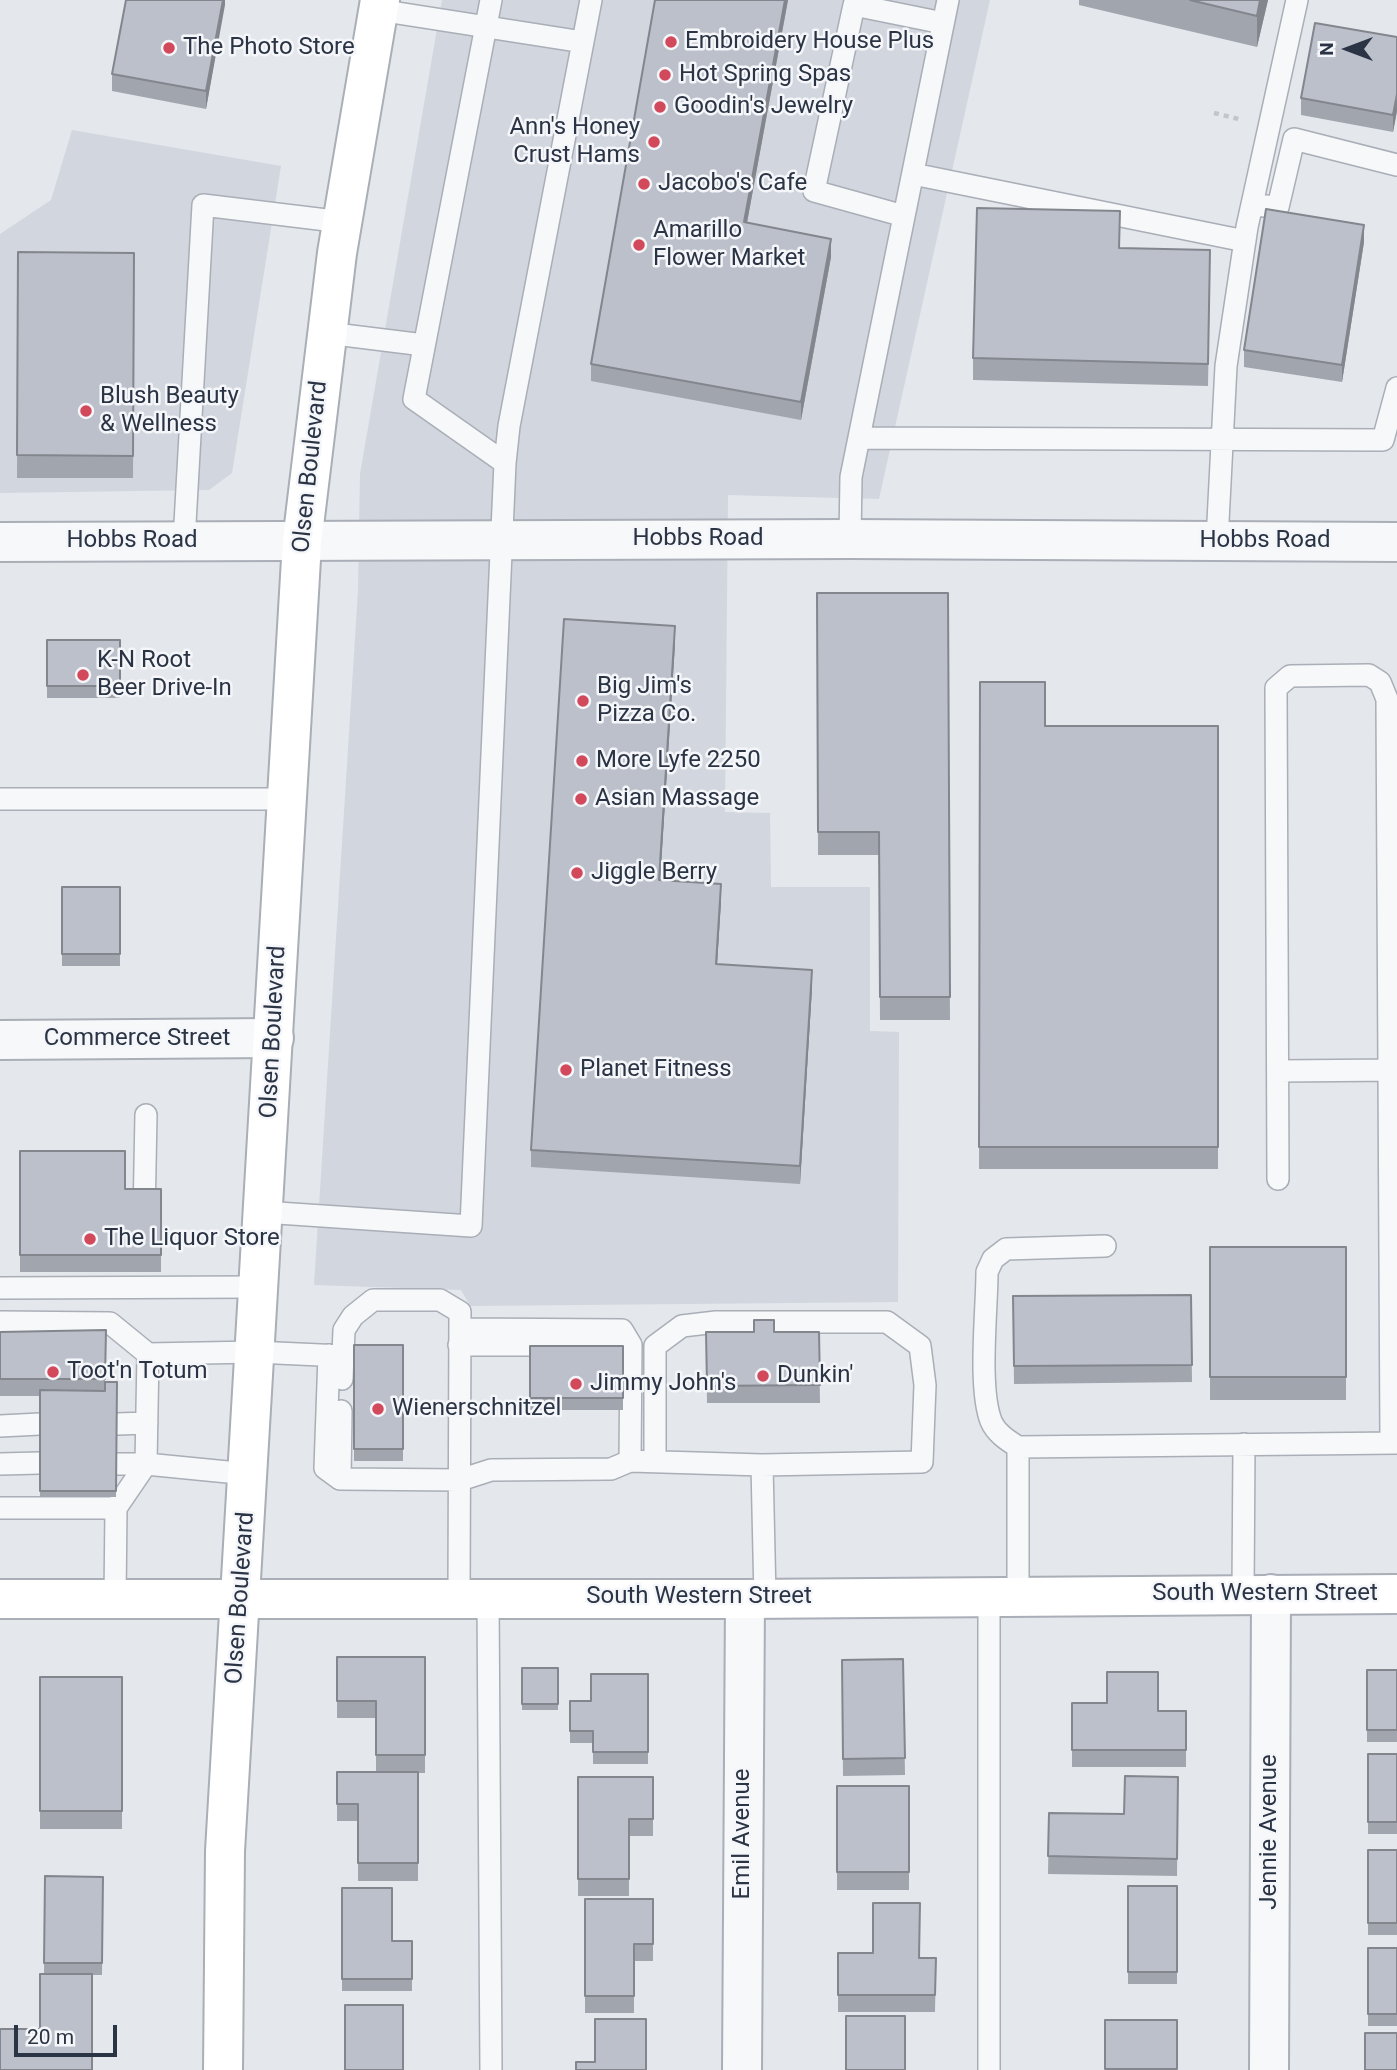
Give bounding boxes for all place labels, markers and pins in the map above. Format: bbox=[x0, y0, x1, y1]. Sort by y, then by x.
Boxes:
place label: Embroidery House Plus bbox=[685, 28, 934, 56]
place label: The Photo Store bbox=[183, 34, 355, 62]
marker: Embroidery House Plus bbox=[663, 34, 679, 50]
marker: The Photo Store bbox=[161, 40, 177, 56]
place label: Hot Spring Spas bbox=[679, 61, 851, 89]
marker: Hot Spring Spas bbox=[657, 67, 673, 83]
place label: Goodin's Jewelry bbox=[674, 93, 853, 121]
marker: Goodin's Jewelry bbox=[652, 99, 668, 115]
place label: Ann's Honey Crust Hams bbox=[509, 114, 640, 170]
marker: Ann's Honey Crust Hams bbox=[646, 134, 662, 150]
place label: Jacobo's Cafe bbox=[658, 170, 807, 198]
marker: Jacobo's Cafe bbox=[636, 176, 652, 192]
place label: Amarillo Flower Market bbox=[653, 217, 805, 273]
marker: Amarillo Flower Market bbox=[631, 237, 647, 253]
place label: Blush Beauty & Wellness bbox=[100, 383, 239, 439]
marker: Blush Beauty & Wellness bbox=[78, 403, 94, 419]
place label: K-N Root Beer Drive-In bbox=[97, 647, 232, 703]
marker: K-N Root Beer Drive-In bbox=[75, 667, 91, 683]
place label: Big Jim's Pizza Co. bbox=[597, 673, 696, 729]
marker: Big Jim's Pizza Co. bbox=[575, 693, 591, 709]
place label: More Lyfe 2250 bbox=[596, 747, 761, 775]
marker: More Lyfe 2250 bbox=[574, 753, 590, 769]
place label: Asian Massage bbox=[595, 785, 759, 813]
marker: Asian Massage bbox=[573, 791, 589, 807]
place label: Jiggle Berry bbox=[591, 859, 717, 887]
marker: Jiggle Berry bbox=[569, 865, 585, 881]
place label: Planet Fitness bbox=[580, 1056, 732, 1084]
marker: Planet Fitness bbox=[558, 1062, 574, 1078]
place label: The Liquor Store bbox=[104, 1225, 280, 1253]
marker: The Liquor Store bbox=[82, 1231, 98, 1247]
place label: Toot'n Totum bbox=[67, 1358, 208, 1386]
place label: Dunkin' bbox=[777, 1362, 853, 1390]
marker: Toot'n Totum bbox=[45, 1364, 61, 1380]
marker: Dunkin' bbox=[755, 1368, 771, 1384]
place label: Jimmy John's bbox=[590, 1370, 736, 1398]
marker: Jimmy John's bbox=[568, 1376, 584, 1392]
place label: Wienerschnitzel bbox=[392, 1395, 561, 1423]
marker: Wienerschnitzel bbox=[370, 1401, 386, 1417]

